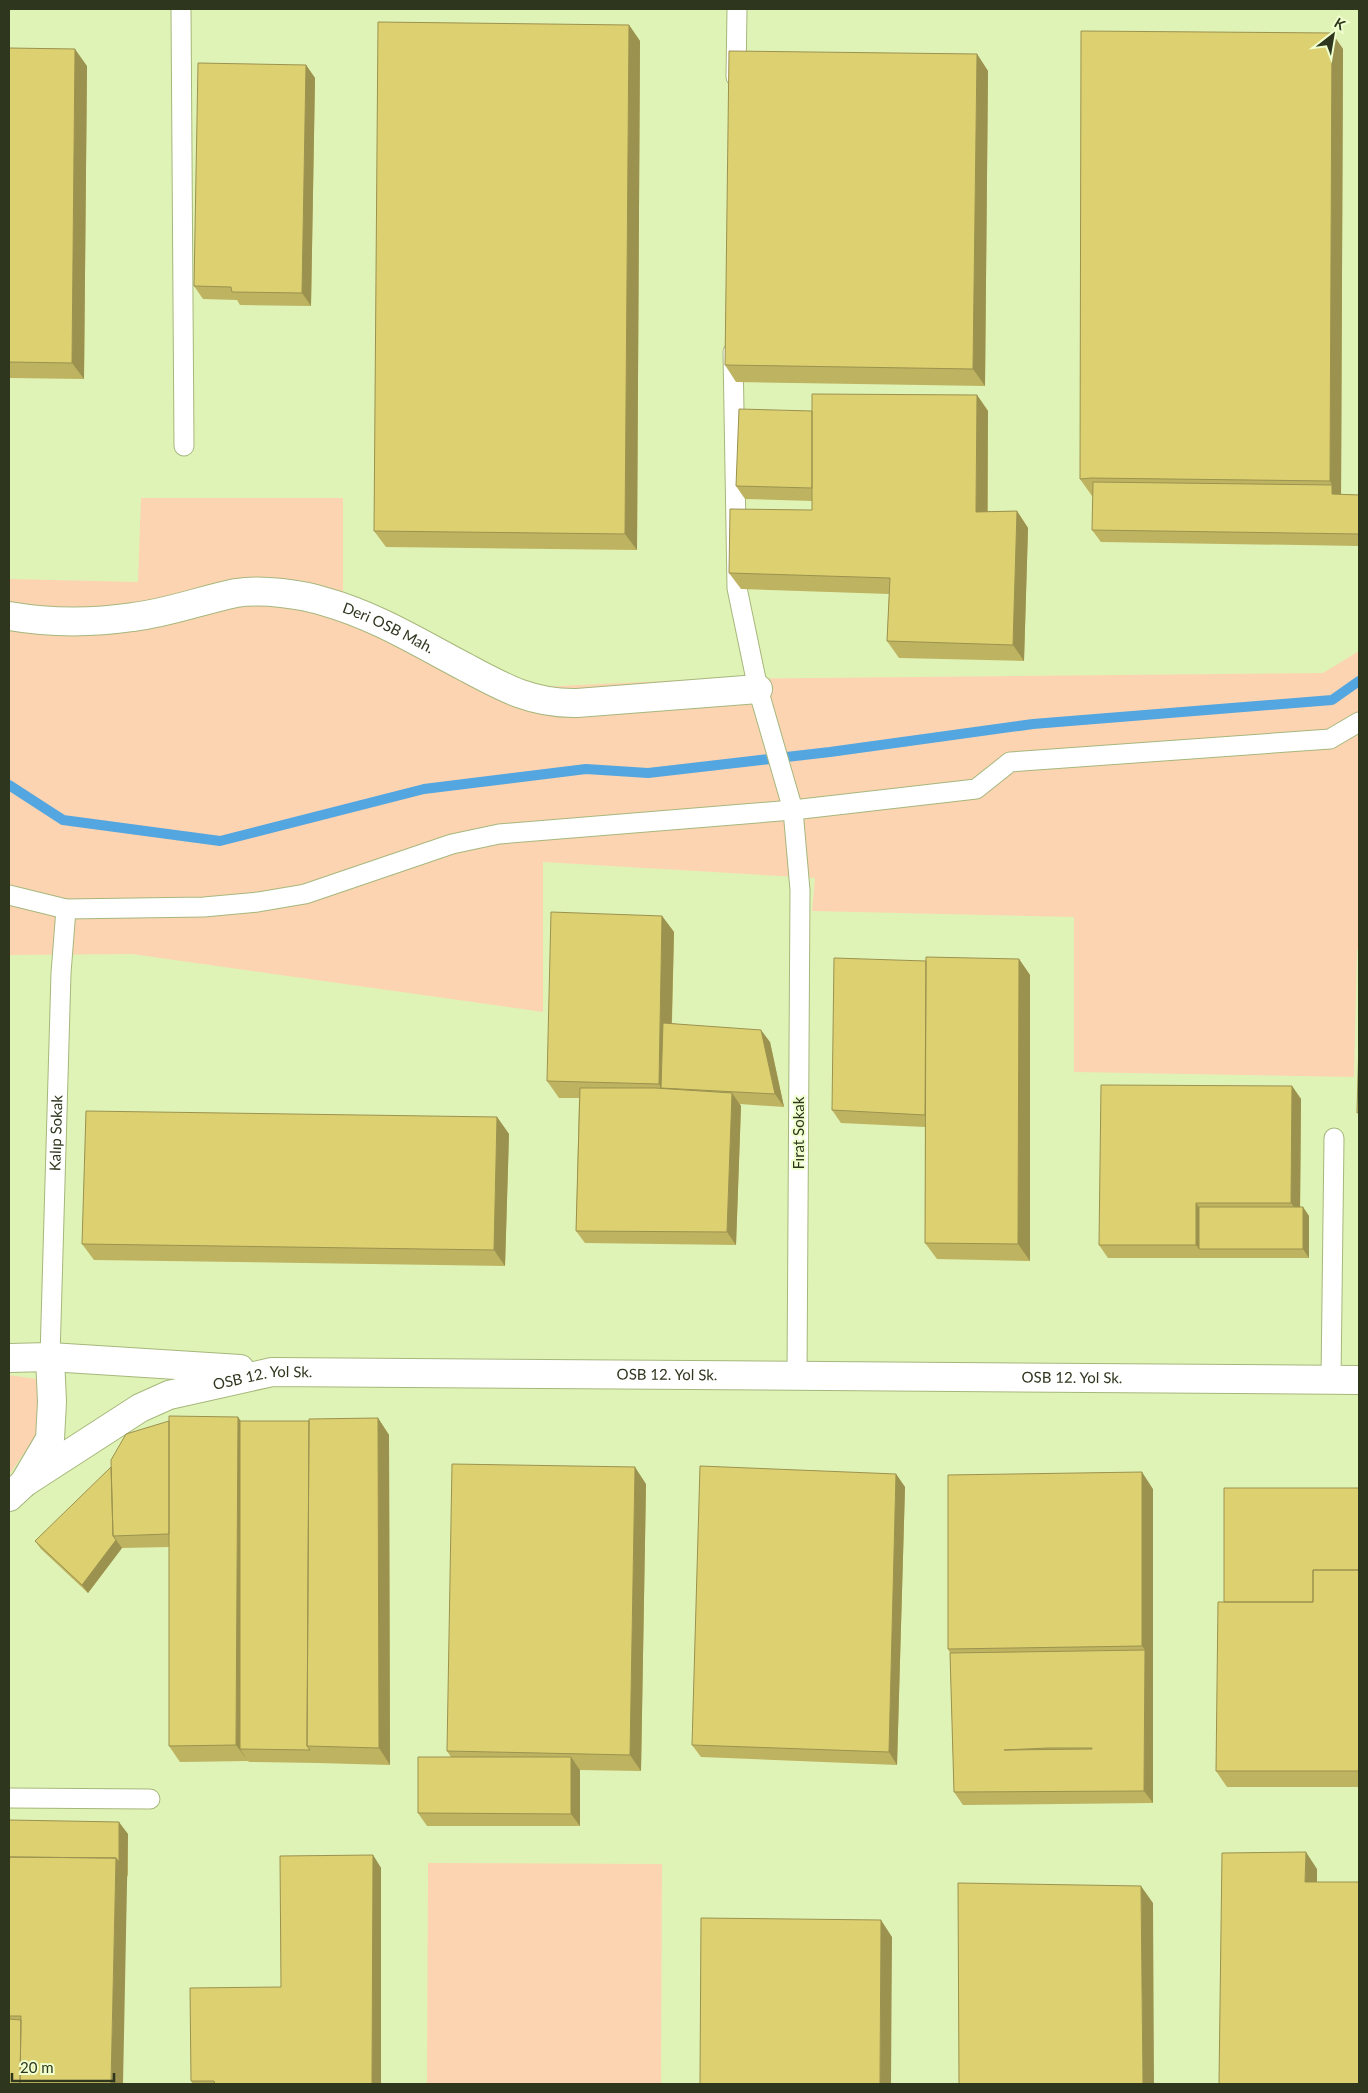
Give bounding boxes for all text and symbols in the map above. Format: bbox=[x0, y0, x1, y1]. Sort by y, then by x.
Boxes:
north arrow bbox=[1308, 10, 1358, 60]
text: K bbox=[1331, 14, 1349, 33]
street label: Deri OSB Mah. bbox=[341, 598, 438, 657]
street label: Kalıp Sokak bbox=[45, 1094, 66, 1171]
street label: Fırat Sokak bbox=[789, 1096, 807, 1169]
street label: OSB 12. Yol Sk. bbox=[211, 1362, 312, 1393]
street label: OSB 12. Yol Sk. bbox=[617, 1365, 717, 1383]
street label: OSB 12. Yol Sk. bbox=[1022, 1368, 1122, 1386]
scale bar bbox=[12, 2050, 115, 2082]
text: 20 m bbox=[20, 2058, 54, 2076]

